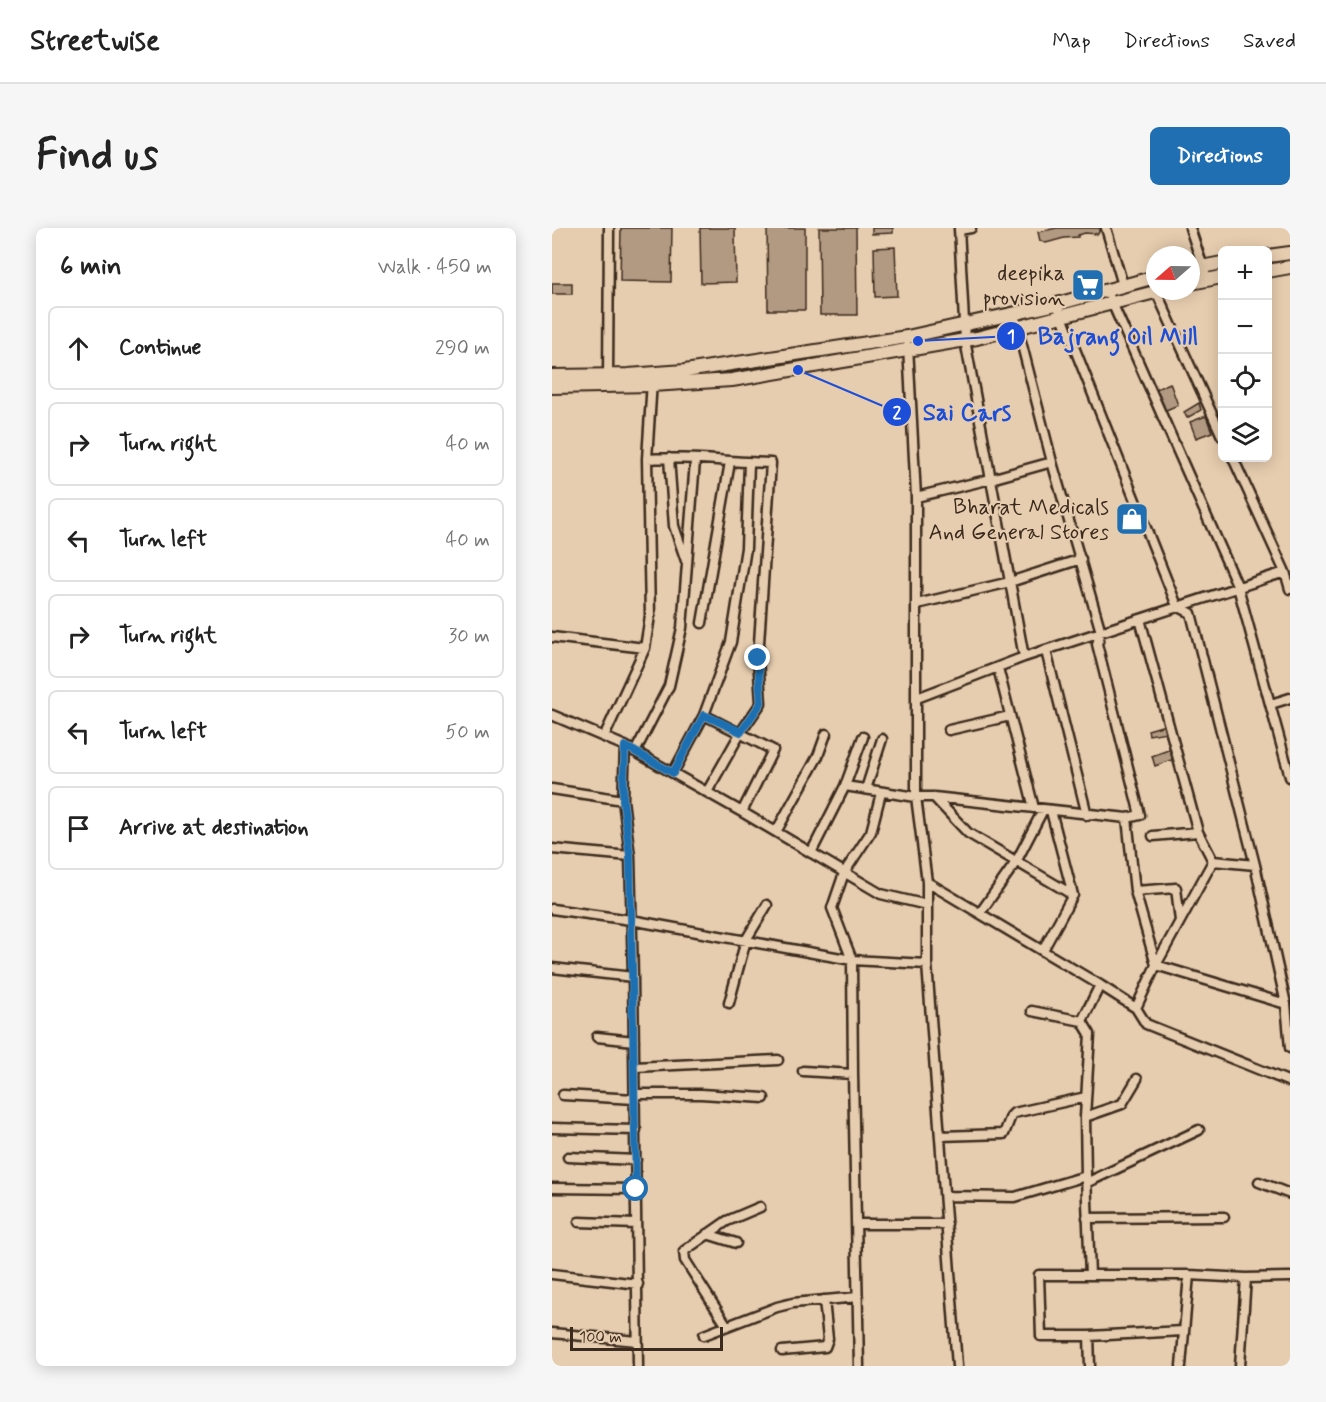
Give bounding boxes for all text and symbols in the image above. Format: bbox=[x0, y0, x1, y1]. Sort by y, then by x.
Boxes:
text: Streetwise bbox=[30, 23, 160, 60]
text: Map bbox=[1052, 27, 1091, 55]
text: Directions bbox=[1124, 27, 1210, 55]
text: Saved bbox=[1243, 27, 1296, 55]
button: Directions bbox=[1150, 127, 1290, 185]
text: Find us bbox=[36, 129, 158, 184]
north arrow bbox=[1146, 246, 1200, 300]
map controls bbox=[1218, 246, 1272, 462]
button: + bbox=[1218, 246, 1272, 300]
text: 6 min bbox=[60, 250, 122, 284]
text: Walk · 450 m bbox=[378, 254, 492, 281]
place label: deepika provision bbox=[983, 260, 1065, 313]
supermarket icon: deepika provision bbox=[1070, 267, 1106, 303]
button: − bbox=[1218, 300, 1272, 354]
callout: Bajrang Oil Mill bbox=[996, 315, 1210, 357]
text: Bajrang Oil Mill bbox=[1038, 322, 1198, 356]
text: 1 bbox=[1007, 325, 1015, 349]
icon: ahead bbox=[62, 332, 95, 365]
text: Continue bbox=[119, 334, 201, 362]
text: 290 m bbox=[435, 335, 490, 362]
button: locate bbox=[1218, 354, 1272, 408]
callout: Sai Cars bbox=[882, 391, 1023, 433]
text: Sai Cars bbox=[923, 398, 1012, 429]
text: 2 bbox=[893, 401, 902, 425]
button: layers bbox=[1218, 408, 1272, 462]
icon: right bbox=[62, 428, 95, 461]
text: Turn right bbox=[119, 430, 217, 458]
text: 40 m bbox=[446, 431, 490, 458]
place label: Bharat Medicals And General Stores bbox=[929, 494, 1109, 547]
shop icon: Bharat Medicals And General Stores bbox=[1114, 501, 1150, 537]
icon: left bbox=[62, 524, 95, 557]
text: Turn left bbox=[119, 526, 207, 554]
text: 40 m bbox=[446, 527, 490, 554]
icon: right bbox=[62, 620, 95, 653]
text: Turn right bbox=[119, 622, 217, 650]
text: 30 m bbox=[448, 623, 490, 650]
route end bbox=[744, 644, 770, 670]
icon: left bbox=[62, 716, 95, 749]
text: Turn left bbox=[119, 718, 207, 746]
text: 50 m bbox=[445, 719, 490, 746]
icon: arrive bbox=[62, 812, 95, 845]
text: Arrive at destination bbox=[119, 814, 309, 842]
route start bbox=[622, 1175, 648, 1201]
scale bar bbox=[570, 1324, 723, 1352]
text: 100 m bbox=[579, 1327, 622, 1348]

